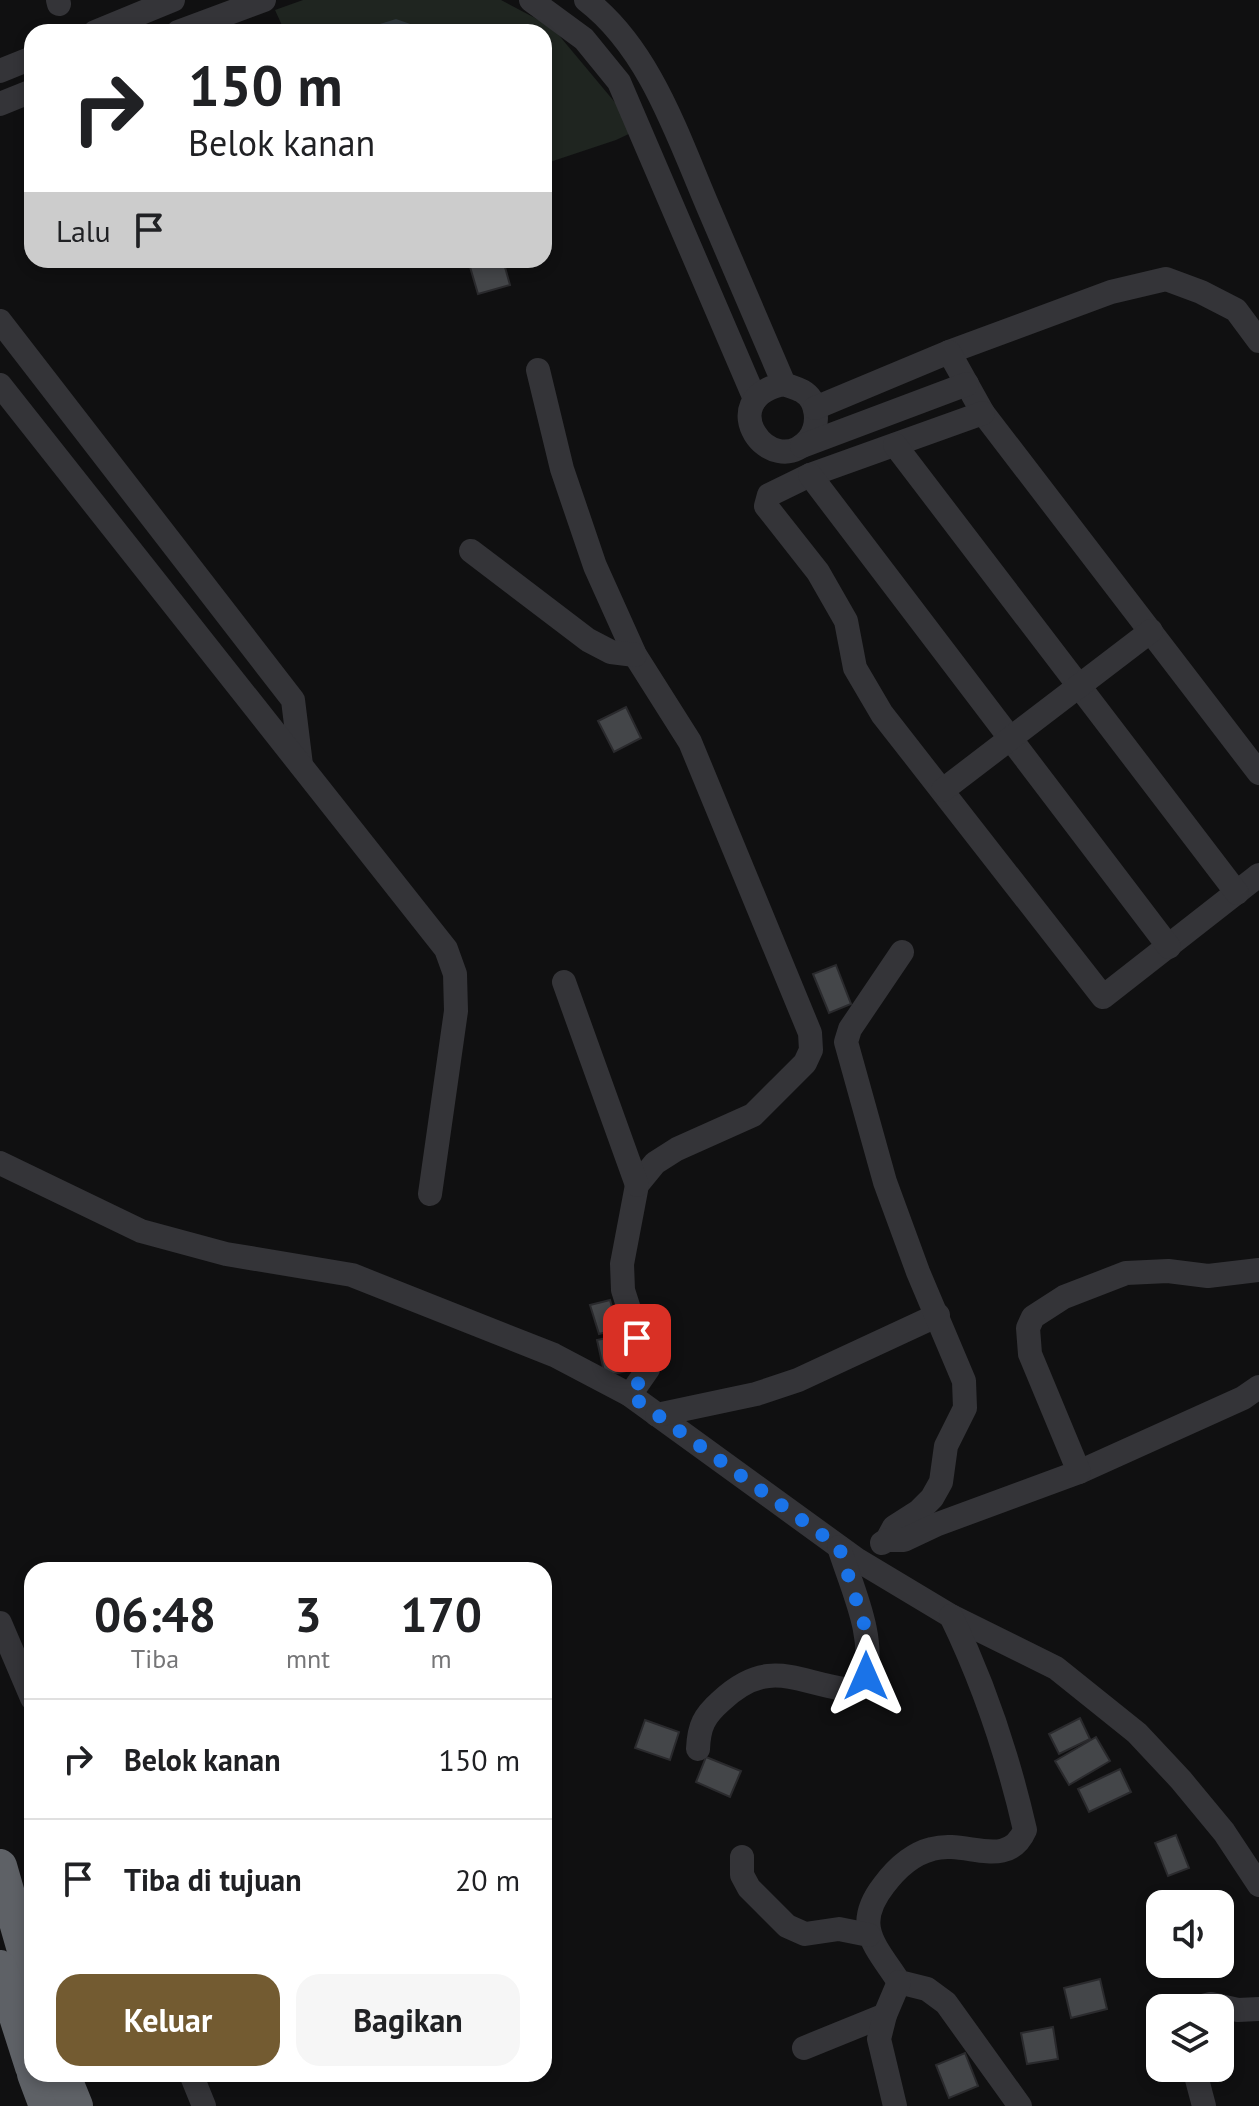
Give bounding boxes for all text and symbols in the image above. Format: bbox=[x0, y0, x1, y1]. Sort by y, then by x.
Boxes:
text: 150 m bbox=[188, 49, 343, 121]
icon: right bbox=[56, 56, 160, 160]
text: Belok kanan bbox=[188, 119, 375, 166]
icon: arrive bbox=[127, 208, 171, 252]
text: Lalu bbox=[56, 211, 111, 250]
pin bbox=[603, 1304, 671, 1372]
icon: arrive bbox=[615, 1316, 659, 1360]
text: 06:48 bbox=[94, 1583, 216, 1645]
text: 3 bbox=[294, 1583, 322, 1645]
text: 170 bbox=[400, 1583, 482, 1645]
position arrow bbox=[824, 1634, 908, 1718]
text: Tiba bbox=[131, 1642, 179, 1675]
text: mnt bbox=[286, 1642, 330, 1675]
text: m bbox=[430, 1642, 452, 1675]
icon: right bbox=[56, 1737, 100, 1781]
text: Belok kanan bbox=[124, 1740, 281, 1779]
text: 150 m bbox=[439, 1740, 520, 1779]
icon: arrive bbox=[56, 1857, 100, 1901]
text: Tiba di tujuan bbox=[124, 1860, 302, 1899]
text: 20 m bbox=[455, 1860, 520, 1899]
map controls bbox=[1146, 1890, 1234, 2082]
button: sound bbox=[1146, 1890, 1234, 1978]
button: Keluar bbox=[56, 1974, 280, 2066]
button: Bagikan bbox=[296, 1974, 520, 2066]
button: layers bbox=[1146, 1994, 1234, 2082]

